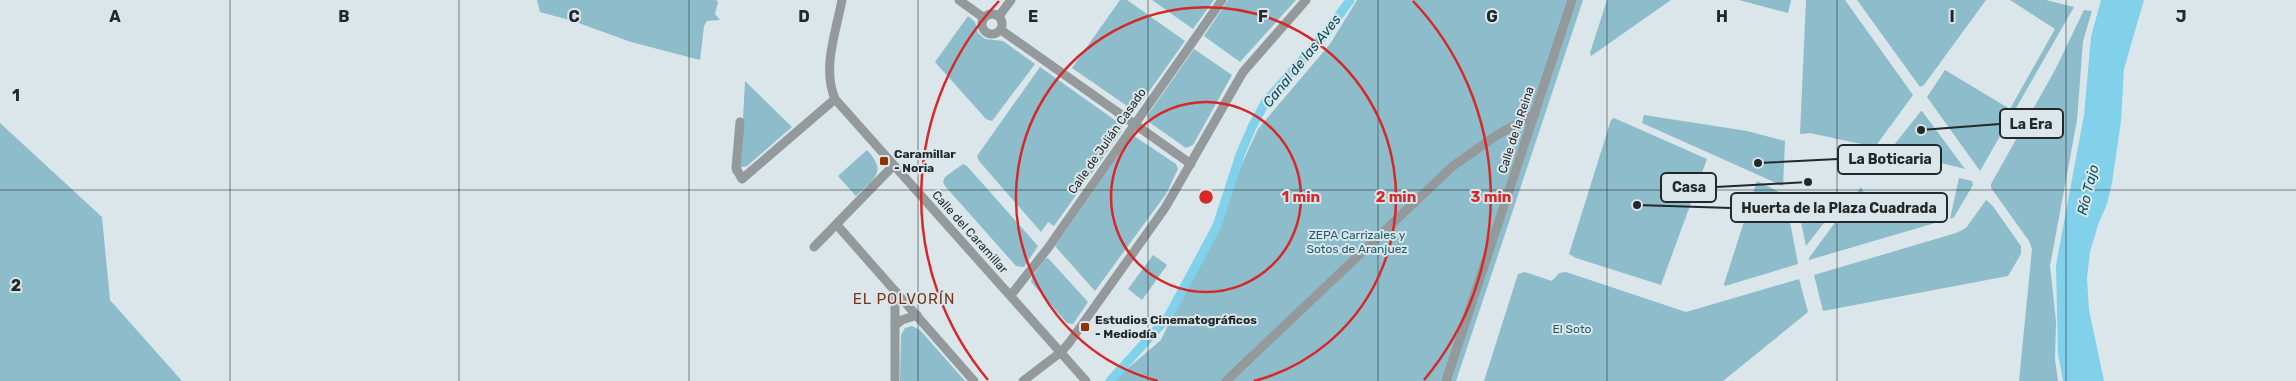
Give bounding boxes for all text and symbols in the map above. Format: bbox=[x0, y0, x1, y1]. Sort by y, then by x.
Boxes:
text: A bbox=[109, 7, 121, 26]
text: B bbox=[338, 7, 350, 26]
text: C bbox=[568, 7, 580, 26]
text: D bbox=[798, 7, 810, 26]
text: E bbox=[1028, 7, 1038, 26]
text: F bbox=[1258, 7, 1268, 26]
text: G bbox=[1486, 7, 1498, 26]
text: H bbox=[1716, 7, 1728, 26]
text: I bbox=[1949, 7, 1955, 26]
text: J bbox=[2176, 7, 2186, 26]
water label: Canal de las Aves bbox=[1260, 11, 1344, 111]
street label: Calle de Julián Casado bbox=[1065, 85, 1149, 197]
street label: Calle de la Reina bbox=[1495, 85, 1537, 175]
text: 1 bbox=[12, 86, 20, 105]
callout: La Era bbox=[2000, 109, 2063, 138]
text: La Era bbox=[2009, 116, 2053, 133]
callout: La Boticaria bbox=[1838, 145, 1941, 174]
place label: Caramillar - Noria bbox=[894, 147, 956, 175]
text: La Boticaria bbox=[1848, 151, 1932, 168]
marker: Caramillar - Noria bbox=[878, 155, 890, 167]
water label: Río Tajo bbox=[2074, 163, 2102, 217]
callout: Casa bbox=[1661, 173, 1716, 202]
text: Casa bbox=[1672, 179, 1706, 196]
street label: Calle del Caramillar bbox=[929, 188, 1011, 276]
centre of rings bbox=[1197, 188, 1215, 206]
text: 1 min bbox=[1282, 188, 1320, 206]
text: 2 min bbox=[1376, 188, 1416, 206]
text: 3 min bbox=[1471, 188, 1511, 206]
callout: Huerta de la Plaza Cuadrada bbox=[1731, 193, 1947, 222]
text: Huerta de la Plaza Cuadrada bbox=[1741, 200, 1937, 217]
park label: ZEPA Carrizales y Sotos de Aranjuez bbox=[1307, 228, 1407, 256]
text: 2 bbox=[11, 276, 21, 295]
district label: EL POLVORÍN bbox=[853, 290, 955, 308]
place label: Estudios Cinematográficos - Mediodía bbox=[1095, 313, 1257, 341]
marker: Estudios Cinematográficos - Mediodía bbox=[1079, 321, 1091, 333]
park label: El Soto bbox=[1552, 322, 1592, 336]

